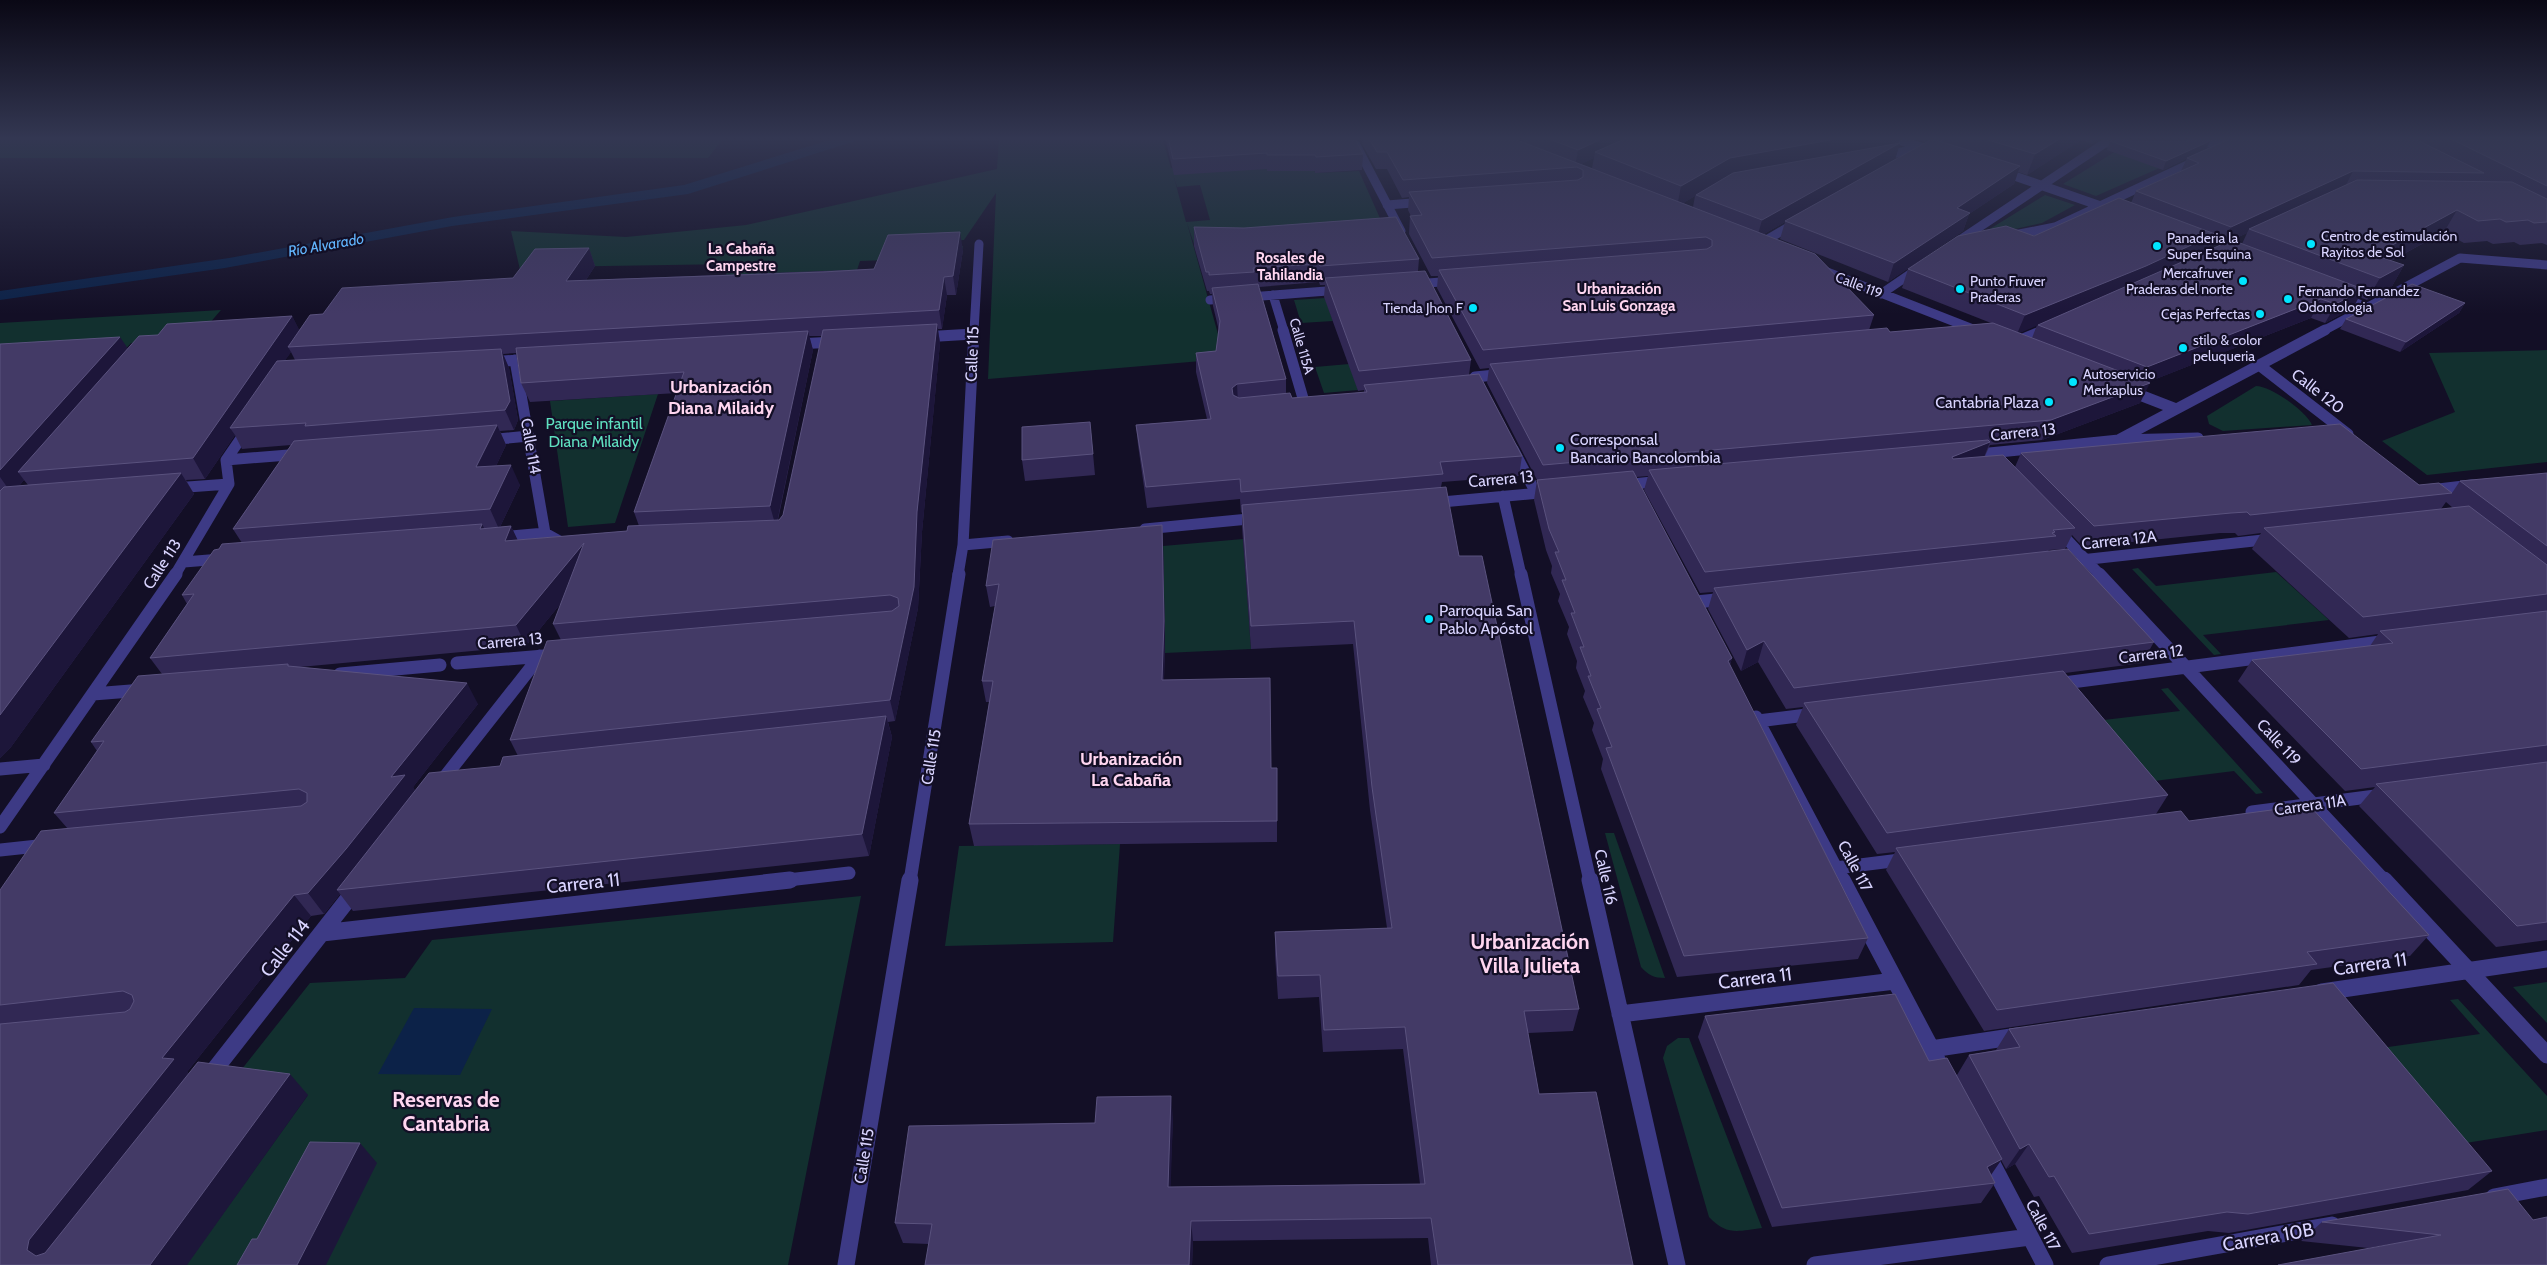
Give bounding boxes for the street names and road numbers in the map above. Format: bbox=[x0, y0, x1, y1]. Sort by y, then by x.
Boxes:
street label: Calle 119 bbox=[1833, 268, 1885, 302]
street label: Calle 115A bbox=[1285, 316, 1319, 376]
street label: Calle 115 bbox=[962, 326, 982, 382]
street label: Calle 120 bbox=[2288, 365, 2348, 417]
street label: Calle 114 bbox=[517, 417, 545, 475]
street label: Carrera 13 bbox=[1989, 419, 2057, 445]
street label: Carrera 13 bbox=[1467, 467, 1535, 491]
street label: Carrera 12A bbox=[2081, 527, 2158, 553]
street label: Calle 113 bbox=[139, 535, 185, 593]
street label: Carrera 13 bbox=[476, 629, 544, 653]
street label: Carrera 12 bbox=[2117, 641, 2185, 667]
street label: Calle 119 bbox=[2253, 715, 2305, 769]
street label: Calle 115 bbox=[917, 728, 945, 786]
street label: Carrera 11A bbox=[2273, 791, 2347, 819]
street label: Calle 117 bbox=[1834, 837, 1876, 895]
street label: Calle 116 bbox=[1590, 847, 1622, 907]
street label: Carrera 11 bbox=[545, 868, 621, 898]
street label: Calle 114 bbox=[255, 914, 315, 982]
street label: Carrera 11 bbox=[2332, 947, 2408, 981]
street label: Carrera 11 bbox=[1717, 962, 1793, 994]
street label: Calle 115 bbox=[850, 1127, 878, 1185]
street label: Calle 117 bbox=[2022, 1196, 2064, 1254]
street label: Carrera 10B bbox=[2221, 1218, 2315, 1256]

